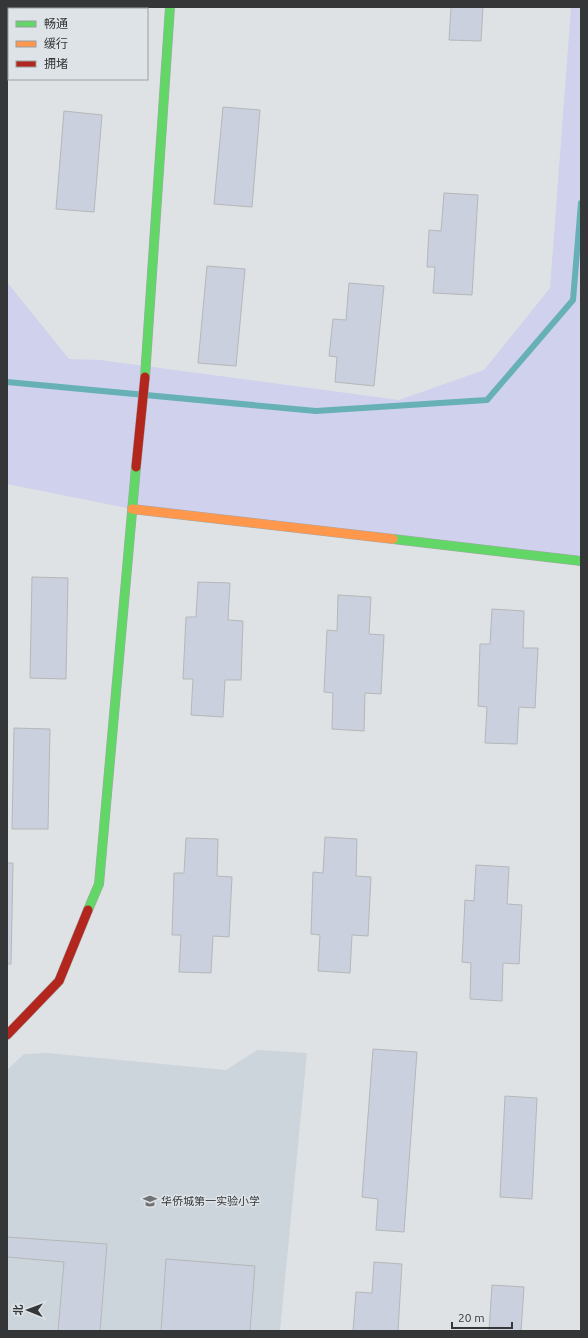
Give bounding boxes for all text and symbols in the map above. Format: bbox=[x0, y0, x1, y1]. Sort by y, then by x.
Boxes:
legend bbox=[8, 8, 148, 80]
text: 畅通 bbox=[44, 17, 68, 30]
text: 缓行 bbox=[44, 37, 68, 50]
text: 拥堵 bbox=[44, 57, 68, 70]
school or university icon: 华侨城第一实验小学 bbox=[142, 1193, 158, 1209]
place label: 华侨城第一实验小学 bbox=[161, 1195, 260, 1207]
north arrow bbox=[8, 1290, 48, 1330]
text: 北 bbox=[12, 1304, 24, 1315]
scale bar bbox=[452, 1304, 512, 1330]
text: 20 m bbox=[458, 1311, 485, 1324]

